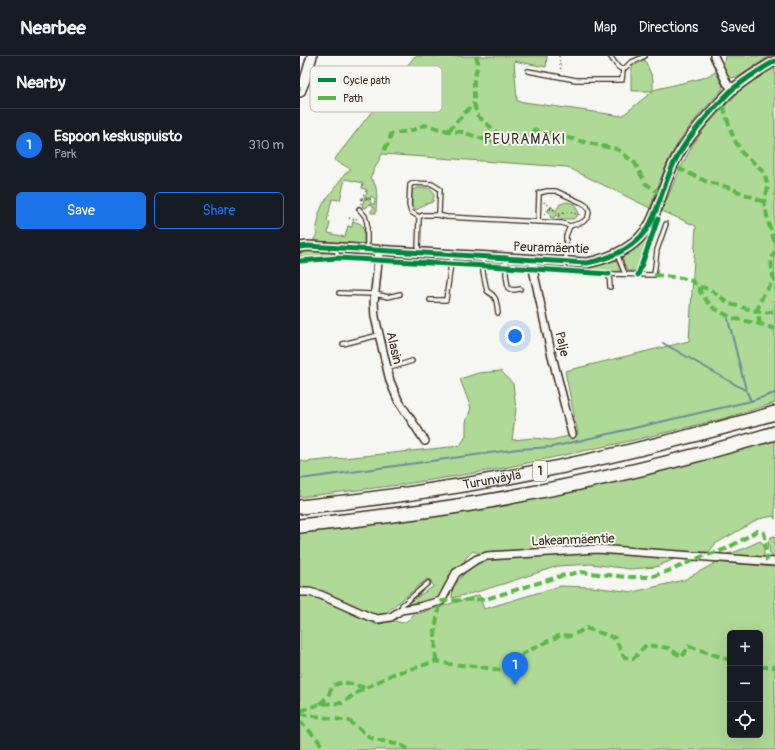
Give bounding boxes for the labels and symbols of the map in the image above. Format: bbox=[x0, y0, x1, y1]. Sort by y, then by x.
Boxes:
legend bbox=[310, 66, 442, 112]
text: Cycle path bbox=[343, 74, 390, 87]
text: Path bbox=[343, 92, 363, 105]
district label: PEURAMÄKI bbox=[484, 131, 566, 148]
street label: Peuramäentie bbox=[513, 239, 590, 257]
your location bbox=[505, 326, 525, 346]
street label: Alasin bbox=[383, 330, 405, 366]
street label: Palje bbox=[551, 330, 573, 359]
road number: 1 bbox=[533, 461, 547, 481]
street label: Turunväylä bbox=[462, 467, 523, 493]
street label: Lakeanmäentie bbox=[531, 531, 615, 549]
pin: 1 bbox=[502, 652, 528, 685]

